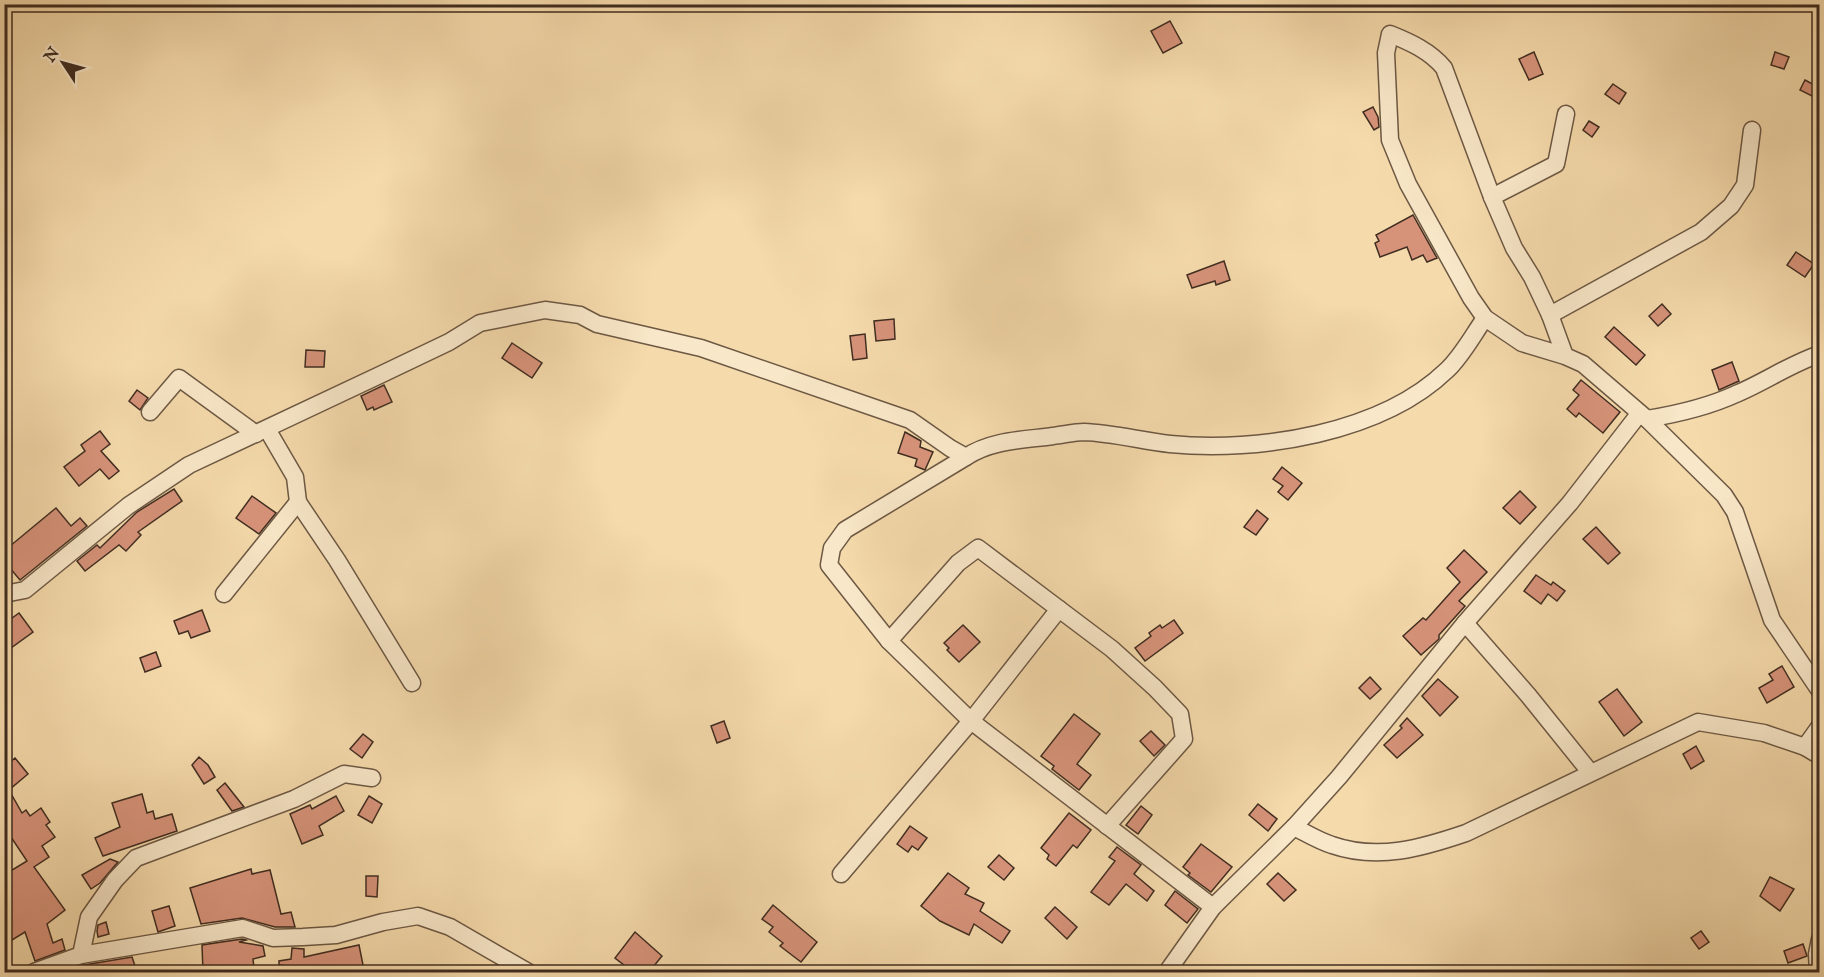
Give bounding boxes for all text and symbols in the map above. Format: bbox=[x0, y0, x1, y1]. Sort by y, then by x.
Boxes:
north arrow bbox=[33, 33, 93, 93]
text: N bbox=[40, 44, 65, 68]

